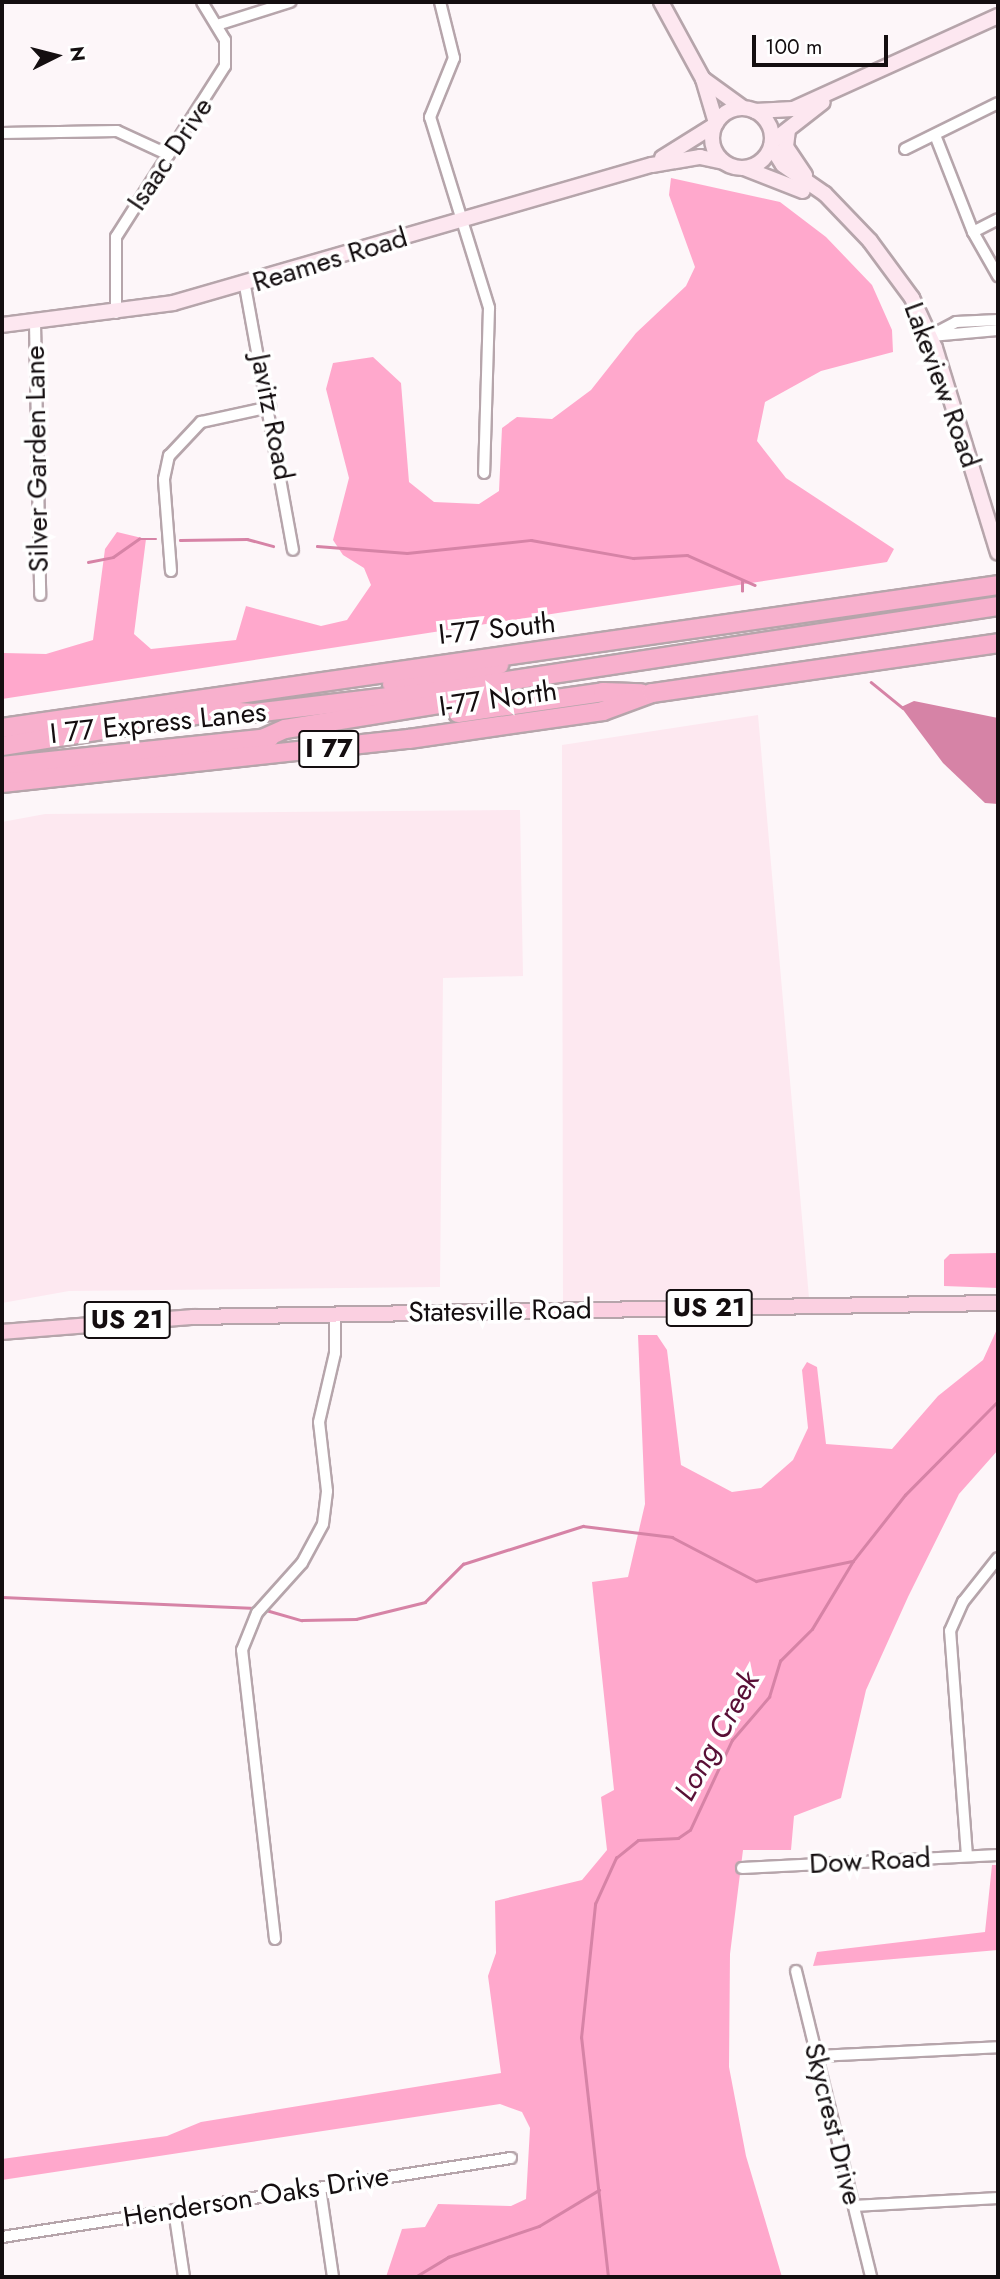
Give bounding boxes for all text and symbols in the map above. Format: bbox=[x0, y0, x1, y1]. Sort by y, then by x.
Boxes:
north arrow bbox=[21, 21, 91, 91]
scale bar bbox=[755, 21, 892, 65]
text: 100 m bbox=[765, 32, 822, 62]
text: N bbox=[63, 45, 92, 63]
street label: Isaac Drive bbox=[120, 91, 220, 217]
street label: Reames Road bbox=[249, 221, 411, 299]
street label: Lakeview Road bbox=[897, 298, 987, 472]
street label: Silver Garden Lane bbox=[18, 345, 56, 573]
street label: Javitz Road bbox=[243, 351, 301, 483]
street label: I-77 South bbox=[437, 606, 557, 652]
street label: I-77 North bbox=[437, 674, 559, 724]
street label: I 77 Express Lanes bbox=[48, 695, 268, 751]
road number: I 77 bbox=[298, 726, 360, 772]
road number: US 21 bbox=[665, 1286, 753, 1330]
street label: Statesville Road bbox=[408, 1293, 592, 1329]
road number: US 21 bbox=[83, 1298, 171, 1343]
water label: Long Creek bbox=[667, 1665, 767, 1807]
street label: Dow Road bbox=[808, 1841, 932, 1881]
street label: Skycrest Drive bbox=[797, 2040, 869, 2208]
street label: Henderson Oaks Drive bbox=[121, 2159, 391, 2235]

